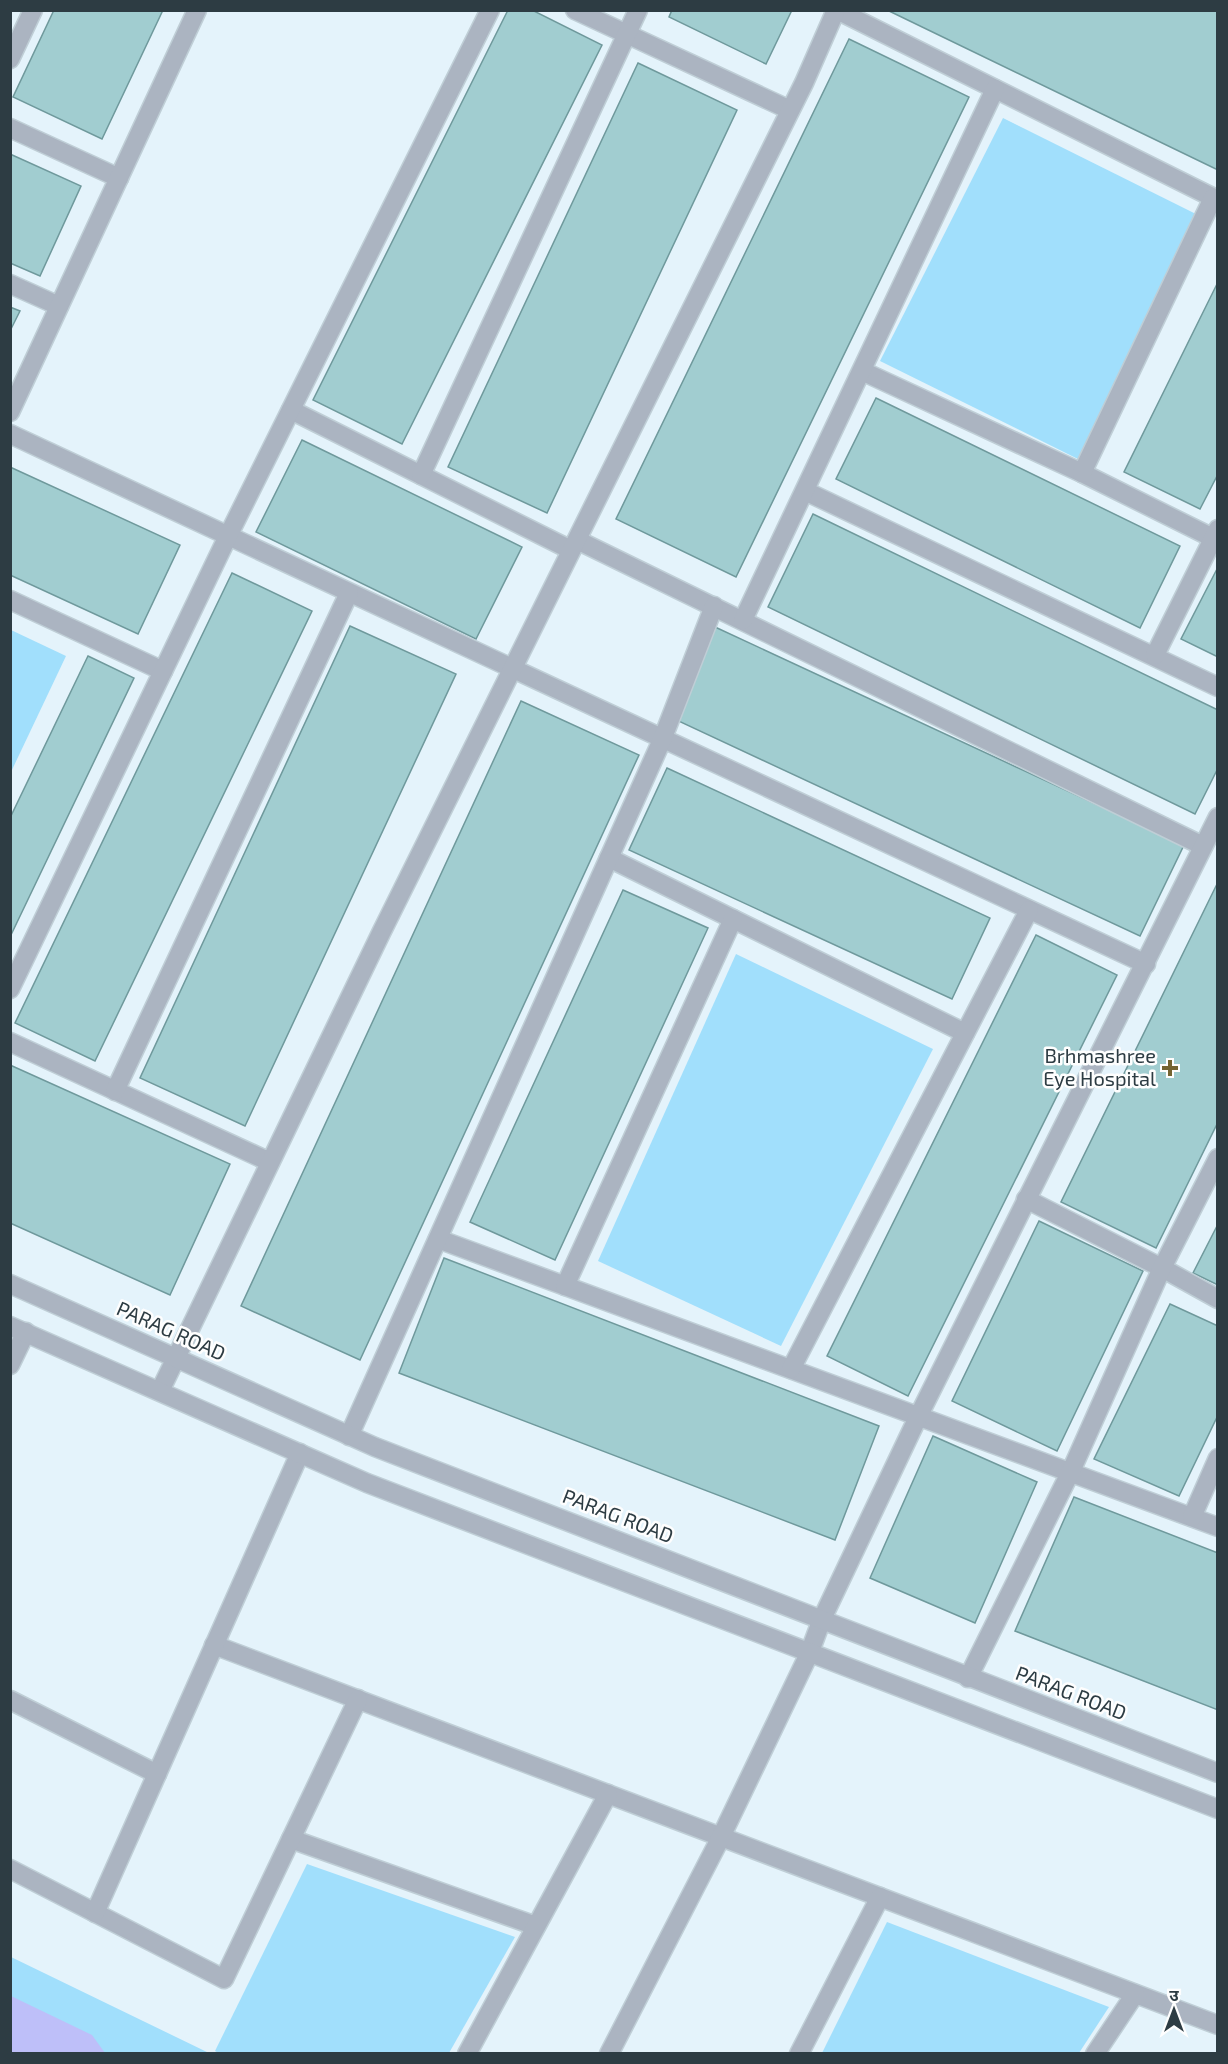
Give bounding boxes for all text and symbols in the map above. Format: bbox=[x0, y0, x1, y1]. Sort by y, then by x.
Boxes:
place label: Brhmashree Eye Hospital bbox=[1043, 1043, 1156, 1090]
marker: Brhmashree Eye Hospital bbox=[1161, 1059, 1179, 1077]
street label: PARAG ROAD bbox=[113, 1295, 230, 1365]
street label: PARAG ROAD bbox=[560, 1483, 677, 1547]
street label: PARAG ROAD bbox=[1013, 1660, 1130, 1724]
north arrow bbox=[1144, 1980, 1204, 2040]
text: उ bbox=[1169, 1985, 1179, 2004]

